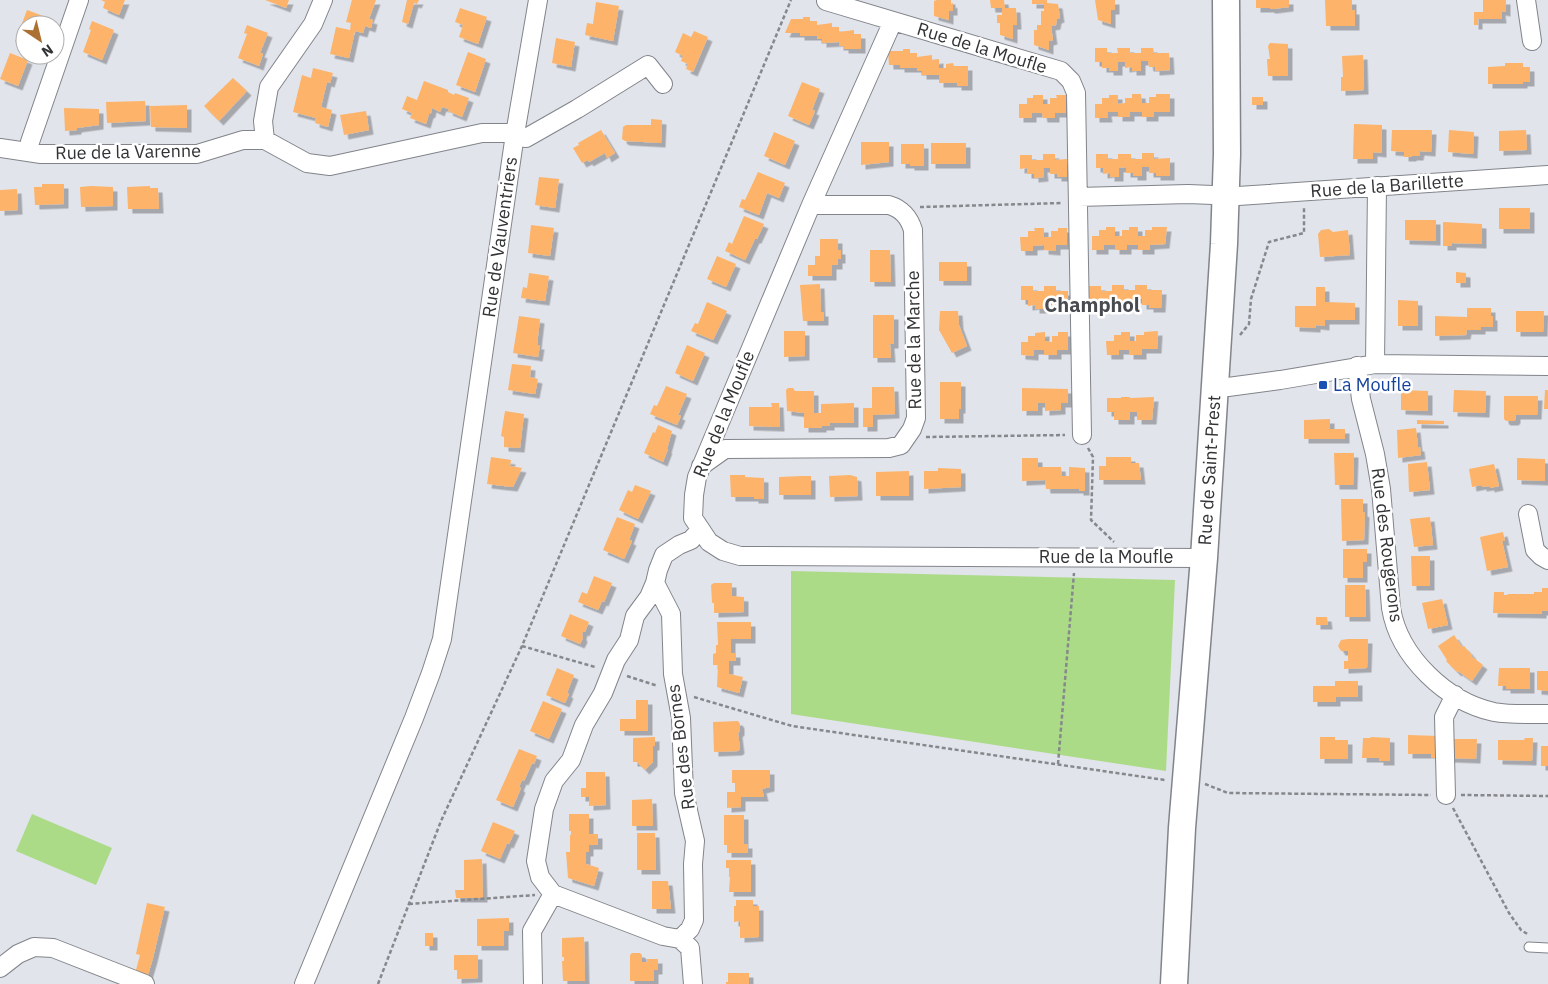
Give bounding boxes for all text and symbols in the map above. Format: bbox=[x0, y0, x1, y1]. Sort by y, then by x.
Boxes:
north arrow bbox=[15, 15, 65, 65]
street label: Rue de la Moufle bbox=[914, 17, 1050, 78]
text: N bbox=[38, 40, 57, 61]
street label: Rue de la Varenne bbox=[55, 139, 201, 164]
street label: Rue de Vauventriers bbox=[477, 155, 522, 319]
street label: Rue de la Barillette bbox=[1310, 169, 1464, 202]
street label: Rue de la Marche bbox=[901, 270, 926, 410]
district label: Champhol bbox=[1044, 291, 1140, 318]
street label: Rue de la Moufle bbox=[688, 347, 759, 481]
place label: La Moufle bbox=[1333, 373, 1412, 396]
marker: La Moufle bbox=[1317, 379, 1329, 391]
street label: Rue de Saint-Prest bbox=[1193, 394, 1225, 546]
street label: Rue des Rougerons bbox=[1367, 466, 1408, 624]
street label: Rue de la Moufle bbox=[1039, 545, 1173, 568]
street label: Rue des Bornes bbox=[661, 683, 700, 811]

